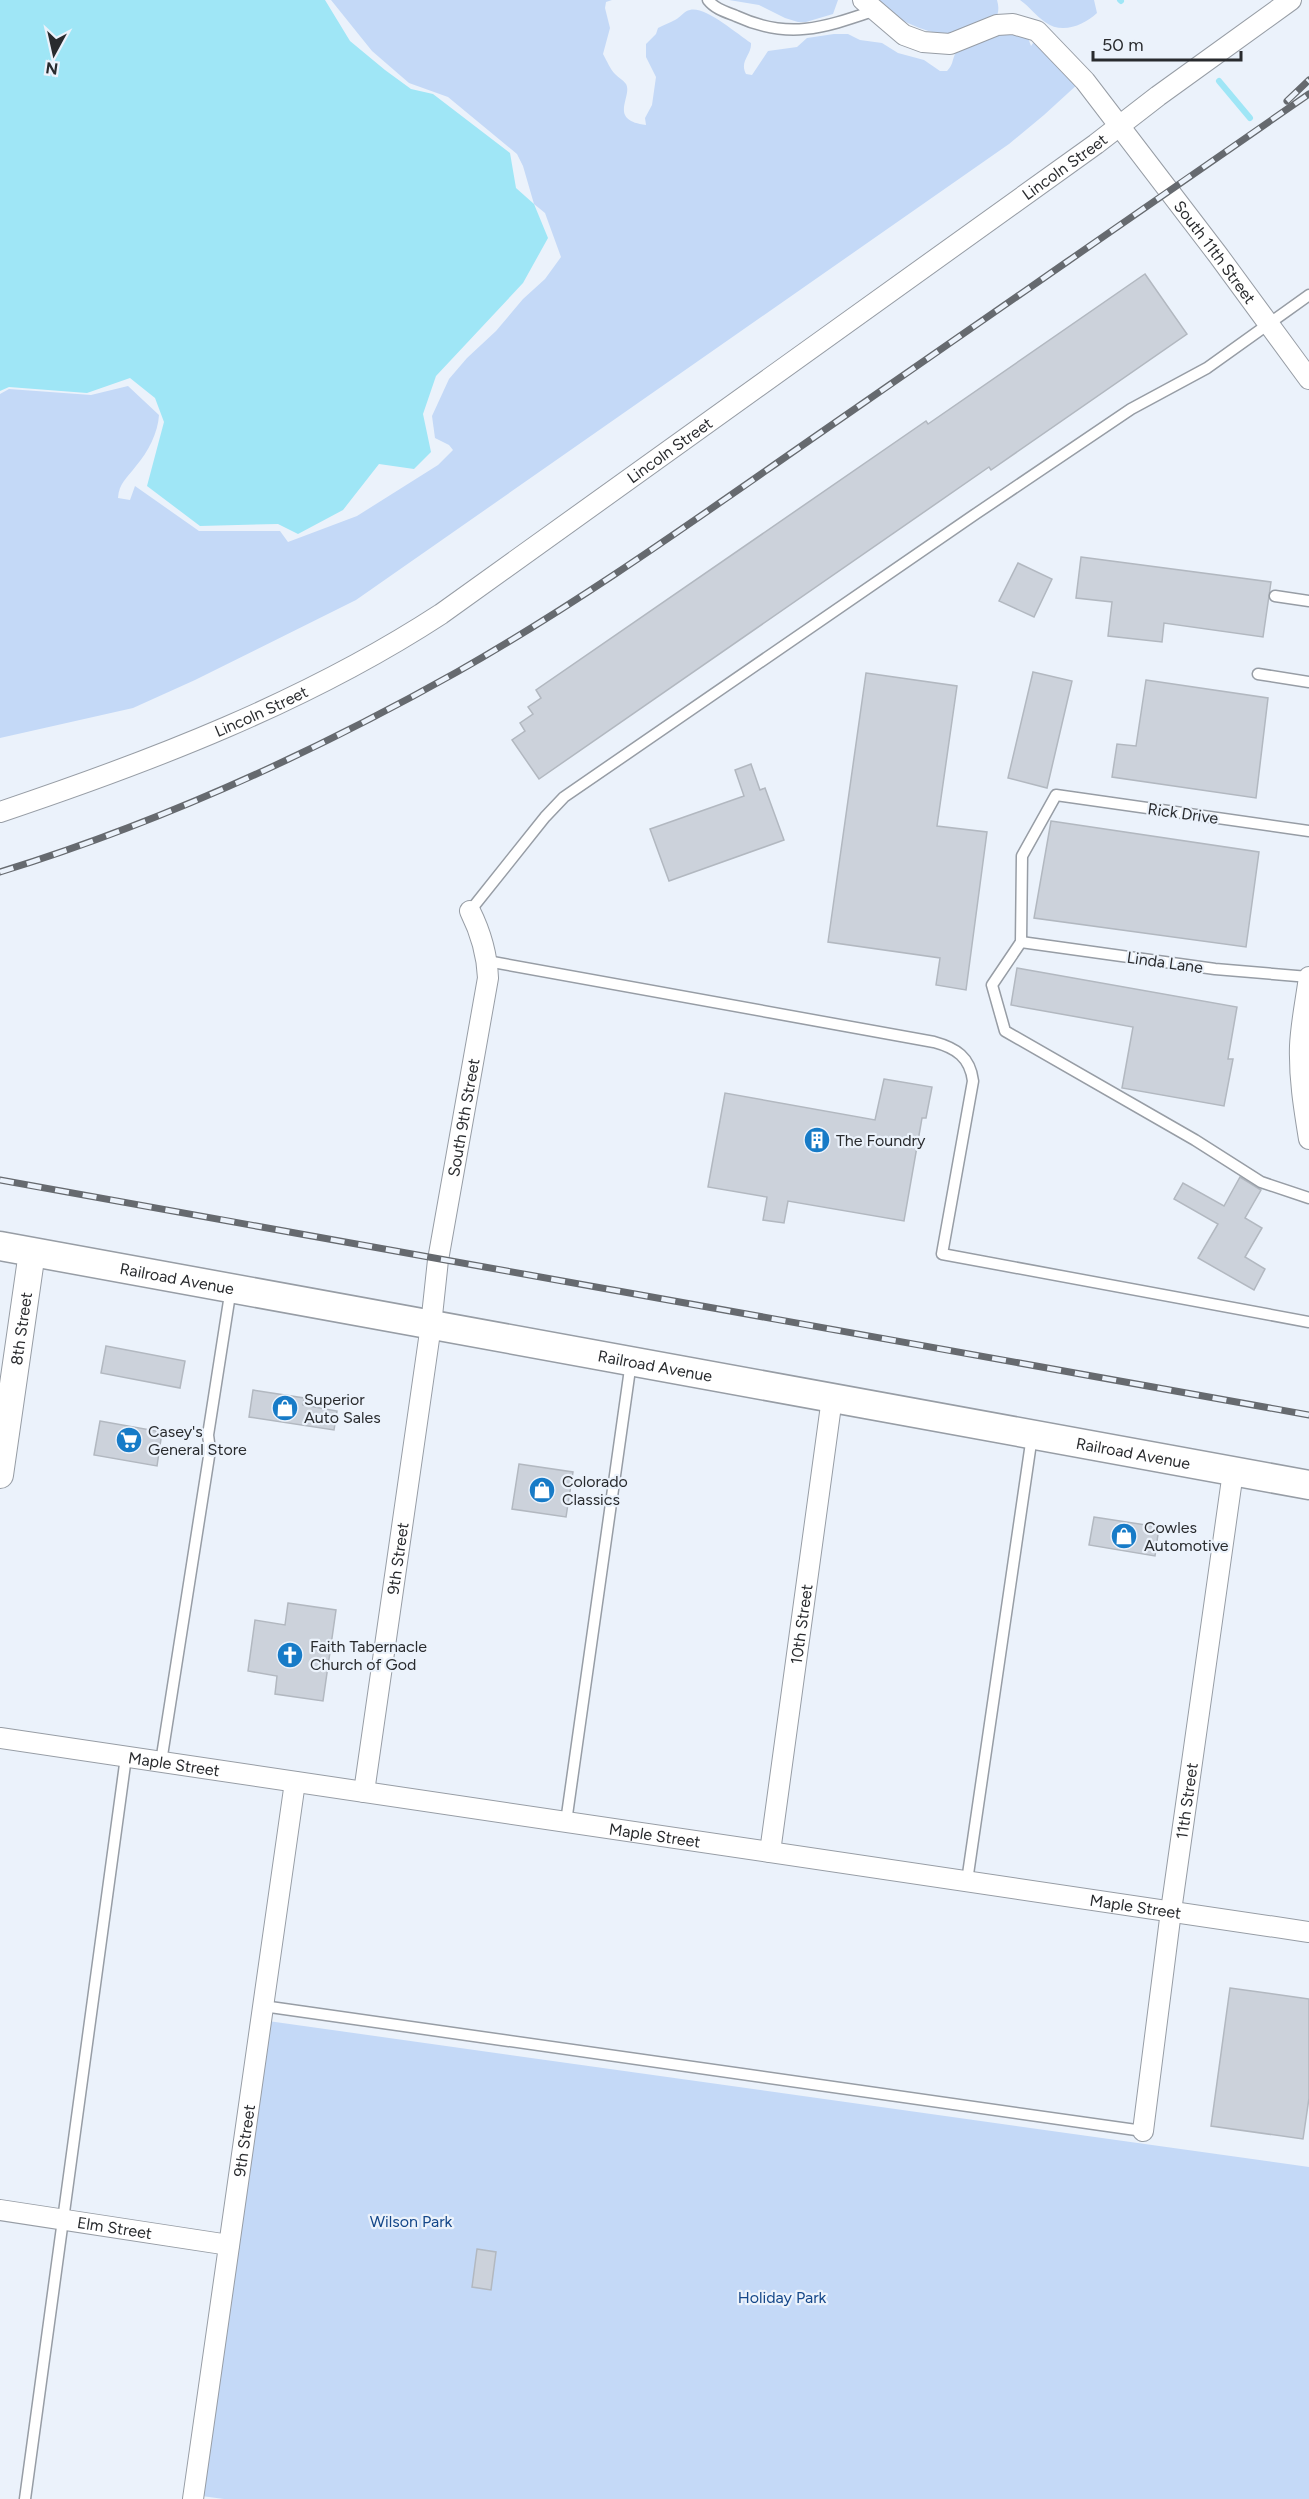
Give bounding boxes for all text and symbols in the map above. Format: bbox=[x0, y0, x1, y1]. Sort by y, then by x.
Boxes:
north arrow bbox=[24, 24, 84, 84]
scale bar bbox=[1093, 24, 1242, 62]
text: 50 m bbox=[1102, 34, 1144, 56]
text: N bbox=[45, 58, 59, 79]
street label: Lincoln Street bbox=[1018, 130, 1111, 204]
street label: South 11th Street bbox=[1170, 197, 1259, 307]
street label: Lincoln Street bbox=[624, 413, 716, 487]
street label: Lincoln Street bbox=[212, 682, 311, 741]
street label: Rick Drive bbox=[1146, 799, 1220, 828]
street label: Linda Lane bbox=[1126, 948, 1204, 977]
street label: South 9th Street bbox=[444, 1057, 484, 1178]
building icon: The Foundry bbox=[802, 1125, 832, 1155]
place label: The Foundry bbox=[836, 1131, 926, 1150]
street label: Railroad Avenue bbox=[118, 1259, 236, 1299]
street label: 8th Street bbox=[7, 1291, 36, 1366]
street label: Railroad Avenue bbox=[596, 1346, 714, 1386]
place label: Superior Auto Sales bbox=[304, 1390, 381, 1427]
shop icon: Superior Auto Sales bbox=[270, 1393, 300, 1423]
place label: Casey's General Store bbox=[148, 1422, 247, 1459]
supermarket icon: Casey's General Store bbox=[114, 1425, 144, 1455]
street label: Railroad Avenue bbox=[1074, 1434, 1192, 1473]
place label: Colorado Classics bbox=[562, 1472, 628, 1509]
shop icon: Colorado Classics bbox=[527, 1475, 557, 1505]
place label: Cowles Automotive bbox=[1144, 1518, 1229, 1555]
street label: 9th Street bbox=[383, 1521, 413, 1596]
shop icon: Cowles Automotive bbox=[1109, 1521, 1139, 1551]
street label: 10th Street bbox=[787, 1583, 816, 1665]
place label: Faith Tabernacle Church of God bbox=[310, 1637, 427, 1674]
church icon: Faith Tabernacle Church of God bbox=[275, 1640, 305, 1670]
street label: Maple Street bbox=[127, 1748, 221, 1780]
street label: 11th Street bbox=[1172, 1761, 1202, 1840]
street label: Maple Street bbox=[608, 1819, 702, 1852]
street label: Maple Street bbox=[1088, 1891, 1183, 1923]
street label: 9th Street bbox=[230, 2103, 259, 2178]
park label: Wilson Park bbox=[370, 2212, 453, 2231]
street label: Elm Street bbox=[76, 2213, 153, 2243]
park label: Holiday Park bbox=[738, 2288, 827, 2307]

